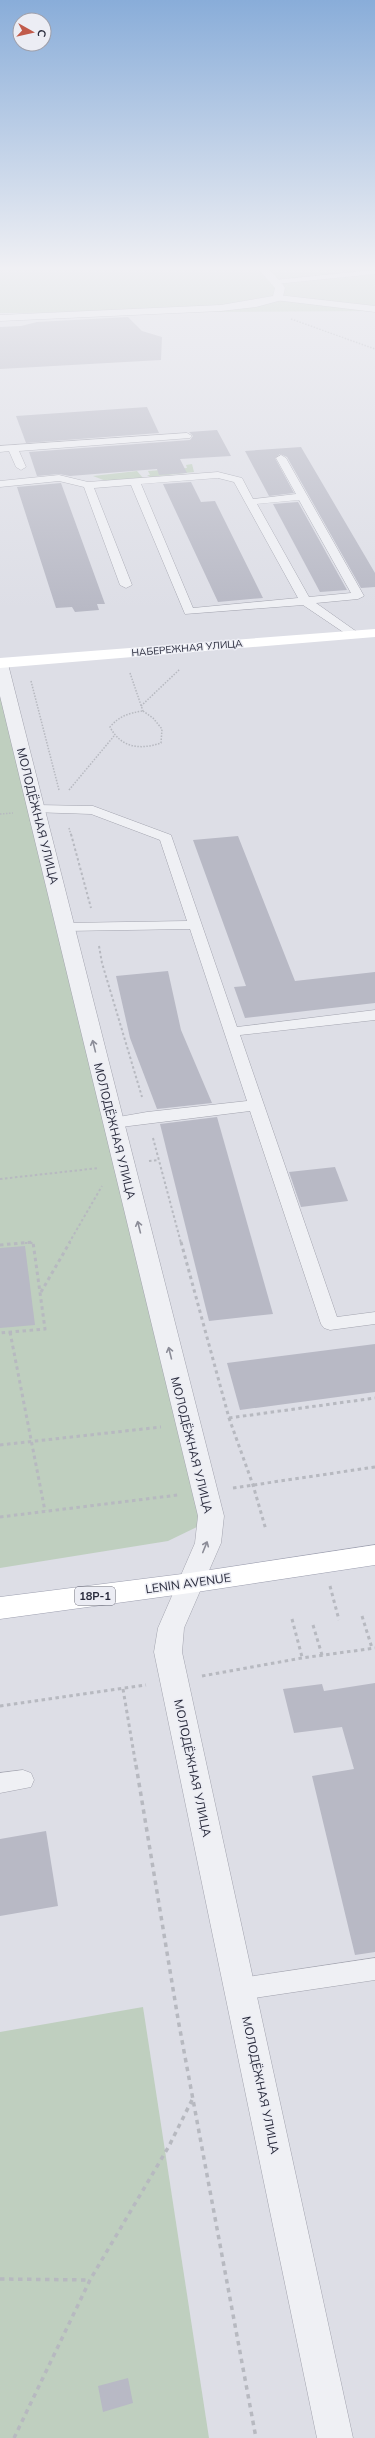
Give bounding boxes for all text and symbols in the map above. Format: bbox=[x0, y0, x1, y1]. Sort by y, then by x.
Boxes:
north arrow bbox=[12, 12, 52, 52]
text: С bbox=[34, 29, 49, 39]
street label: НАБЕРЕЖНАЯ УЛИЦА bbox=[131, 637, 244, 659]
street label: МОЛОДЁЖНАЯ УЛИЦА bbox=[14, 746, 62, 886]
one-way arrow bbox=[90, 1040, 98, 1053]
street label: МОЛОДЁЖНАЯ УЛИЦА bbox=[91, 1061, 139, 1201]
one-way arrow bbox=[135, 1221, 142, 1234]
one-way arrow bbox=[166, 1347, 173, 1360]
street label: МОЛОДЁЖНАЯ УЛИЦА bbox=[168, 1375, 216, 1515]
one-way arrow bbox=[202, 1542, 210, 1554]
street label: LENIN AVENUE bbox=[144, 1570, 232, 1596]
road number: 18Р-1 bbox=[75, 1587, 115, 1605]
street label: МОЛОДЁЖНАЯ УЛИЦА bbox=[171, 1698, 215, 1838]
street label: МОЛОДЁЖНАЯ УЛИЦА bbox=[239, 2015, 283, 2155]

